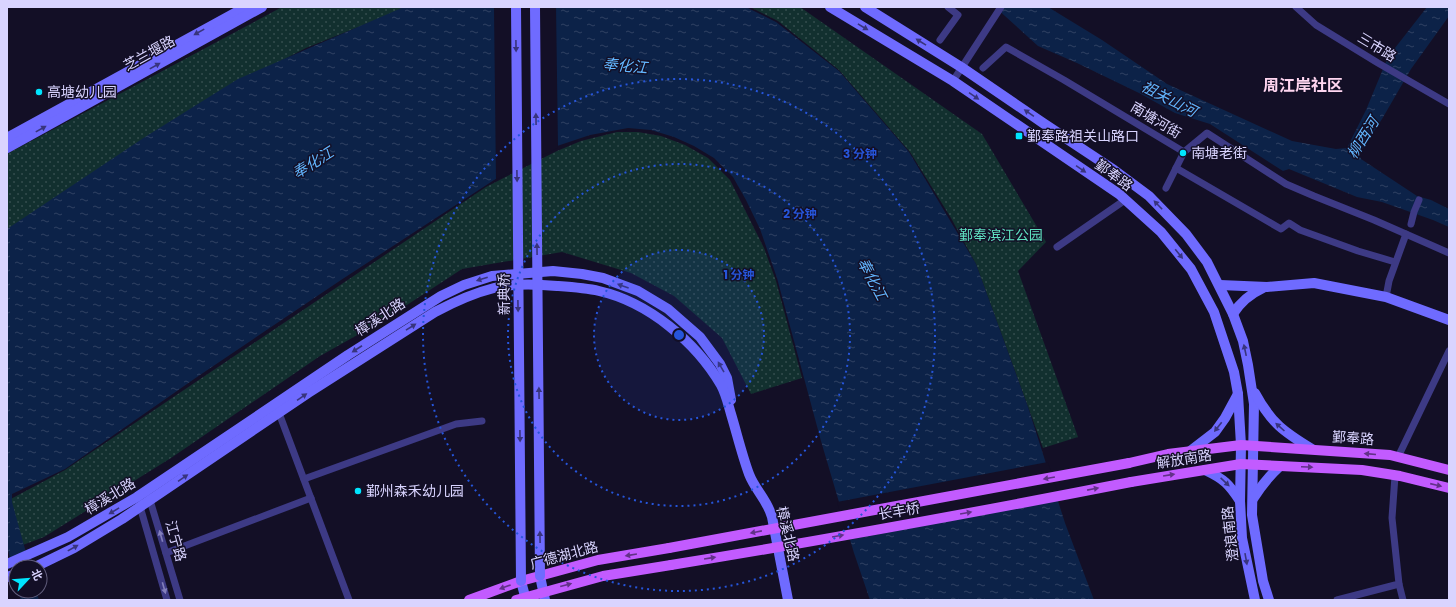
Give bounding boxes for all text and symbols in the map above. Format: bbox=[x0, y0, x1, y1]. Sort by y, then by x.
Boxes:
one-way arrow bbox=[857, 24, 869, 31]
street label: 三市路 bbox=[1354, 28, 1400, 66]
one-way arrow bbox=[194, 29, 205, 36]
street label: 芝兰堰路 bbox=[120, 31, 178, 75]
one-way arrow bbox=[915, 38, 927, 45]
one-way arrow bbox=[513, 40, 519, 53]
water label: 奉化江 bbox=[602, 53, 650, 78]
one-way arrow bbox=[149, 63, 161, 69]
district label: 周江岸社区 bbox=[1263, 74, 1343, 97]
water label: 祖关山河 bbox=[1138, 76, 1203, 123]
place label: 高塘幼儿园 bbox=[47, 82, 117, 102]
marker: 高塘幼儿园 bbox=[34, 87, 44, 97]
one-way arrow bbox=[968, 92, 979, 100]
street label: 南塘河街 bbox=[1127, 97, 1185, 143]
one-way arrow bbox=[1023, 110, 1035, 117]
water label: 柳西河 bbox=[1342, 111, 1385, 162]
one-way arrow bbox=[533, 112, 539, 125]
one-way arrow bbox=[35, 125, 47, 132]
place label: 鄞奉路祖关山路口 bbox=[1027, 126, 1139, 146]
marker: 鄞奉路祖关山路口 bbox=[1014, 131, 1024, 141]
water label: 奉化江 bbox=[288, 141, 339, 183]
place label: 南塘老街 bbox=[1191, 143, 1247, 163]
text: 3 分钟 bbox=[843, 145, 877, 162]
marker: 南塘老街 bbox=[1178, 148, 1188, 158]
street label: 鄞奉路 bbox=[1091, 155, 1137, 195]
one-way arrow bbox=[1076, 165, 1086, 173]
one-way arrow bbox=[514, 170, 520, 183]
one-way arrow bbox=[1153, 200, 1162, 210]
text: 2 分钟 bbox=[783, 205, 817, 222]
park label: 鄞奉滨江公园 bbox=[959, 225, 1043, 245]
one-way arrow bbox=[534, 242, 540, 255]
one-way arrow bbox=[1174, 248, 1183, 259]
water label: 奉化江 bbox=[853, 254, 893, 305]
text: 1 分钟 bbox=[723, 266, 755, 283]
street label: 新典桥 bbox=[494, 273, 514, 315]
one-way arrow bbox=[476, 276, 488, 282]
one-way arrow bbox=[617, 283, 629, 289]
street label: 樟溪北路 bbox=[351, 293, 409, 341]
one-way arrow bbox=[515, 300, 522, 312]
one-way arrow bbox=[406, 323, 416, 331]
centre of rings bbox=[672, 328, 686, 342]
one-way arrow bbox=[1242, 344, 1248, 356]
one-way arrow bbox=[352, 345, 362, 353]
one-way arrow bbox=[718, 361, 725, 373]
one-way arrow bbox=[536, 386, 542, 399]
one-way arrow bbox=[297, 393, 307, 401]
one-way arrow bbox=[1214, 421, 1222, 432]
one-way arrow bbox=[1275, 423, 1286, 432]
street label: 鄞奉路 bbox=[1331, 427, 1375, 449]
one-way arrow bbox=[517, 430, 523, 443]
street label: 解放南路 bbox=[1155, 445, 1213, 473]
one-way arrow bbox=[1364, 450, 1376, 457]
one-way arrow bbox=[1301, 464, 1313, 471]
one-way arrow bbox=[1163, 472, 1176, 478]
street label: 樟溪北路 bbox=[81, 473, 139, 519]
one-way arrow bbox=[177, 474, 188, 481]
one-way arrow bbox=[1043, 475, 1055, 481]
one-way arrow bbox=[1220, 477, 1230, 487]
place label: 鄞州森禾幼儿园 bbox=[366, 481, 464, 501]
one-way arrow bbox=[1430, 482, 1442, 488]
marker: 鄞州森禾幼儿园 bbox=[353, 486, 363, 496]
one-way arrow bbox=[1087, 486, 1099, 492]
street label: 长丰桥 bbox=[877, 498, 921, 524]
street label: 樟溪北路 bbox=[772, 504, 804, 564]
street label: 澄浪南路 bbox=[1217, 505, 1243, 563]
one-way arrow bbox=[108, 507, 120, 514]
one-way arrow bbox=[959, 510, 972, 516]
street label: 江宁路 bbox=[161, 518, 191, 564]
one-way arrow bbox=[158, 529, 164, 541]
one-way arrow bbox=[750, 529, 762, 535]
one-way arrow bbox=[537, 530, 543, 543]
one-way arrow bbox=[832, 533, 844, 539]
street label: 广德湖北路 bbox=[528, 536, 600, 574]
one-way arrow bbox=[68, 545, 79, 552]
one-way arrow bbox=[625, 552, 637, 558]
one-way arrow bbox=[1243, 553, 1249, 565]
one-way arrow bbox=[703, 555, 716, 561]
north arrow bbox=[8, 559, 48, 599]
text: 北 bbox=[27, 566, 47, 583]
one-way arrow bbox=[161, 582, 167, 594]
one-way arrow bbox=[561, 582, 573, 588]
one-way arrow bbox=[499, 584, 511, 590]

